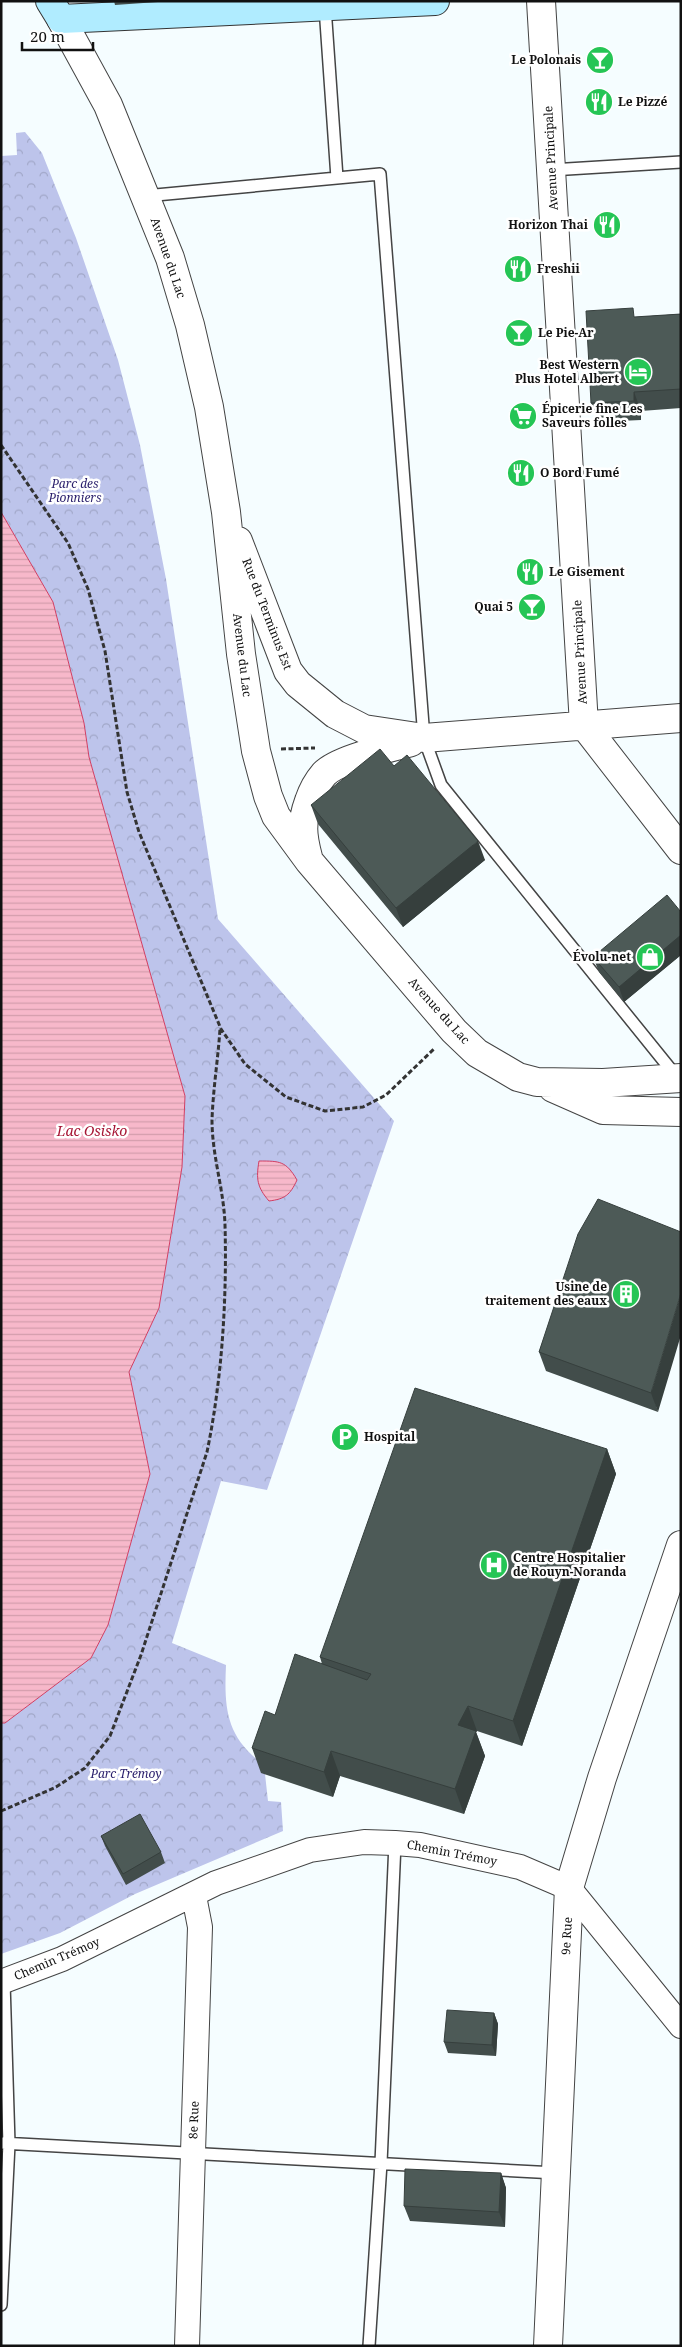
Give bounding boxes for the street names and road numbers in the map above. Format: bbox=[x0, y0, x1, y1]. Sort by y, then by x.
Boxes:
street label: Avenue Principale bbox=[539, 105, 562, 211]
street label: Avenue du Lac bbox=[147, 215, 190, 301]
street label: Rue du Terminus Est bbox=[238, 556, 297, 672]
street label: Avenue Principale bbox=[568, 599, 591, 705]
street label: Avenue du Lac bbox=[229, 612, 256, 698]
street label: Avenue du Lac bbox=[405, 974, 474, 1048]
street label: Chemin Trémoy bbox=[405, 1835, 499, 1870]
street label: 9e Rue bbox=[557, 1916, 576, 1955]
street label: Chemin Trémoy bbox=[11, 1933, 103, 1984]
street label: 8e Rue bbox=[184, 2101, 203, 2139]

